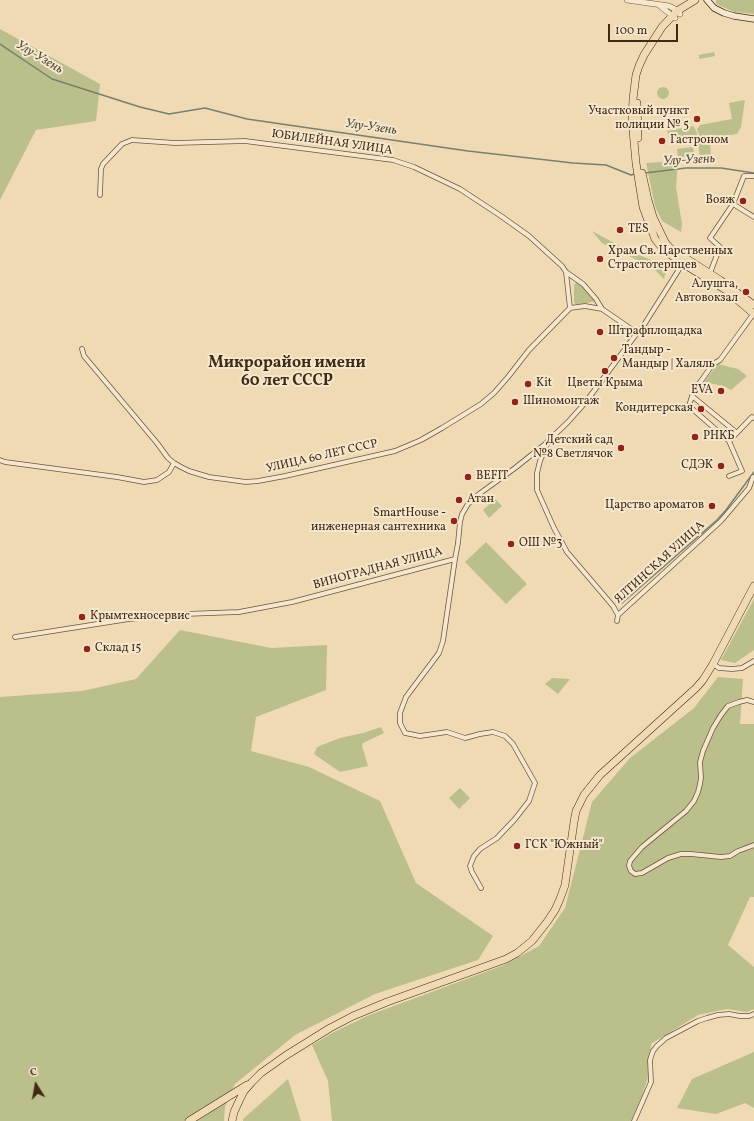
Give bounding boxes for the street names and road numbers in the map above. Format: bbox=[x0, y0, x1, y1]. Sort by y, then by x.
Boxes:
street label: ЮБИЛЕЙНАЯ УЛИЦА bbox=[271, 127, 393, 159]
street label: УЛИЦА 60 ЛЕТ СССР bbox=[265, 437, 379, 477]
street label: ЯЛТИНСКАЯ УЛИЦА bbox=[612, 519, 708, 607]
street label: ВИНОГРАДНАЯ УЛИЦА bbox=[312, 545, 444, 593]

